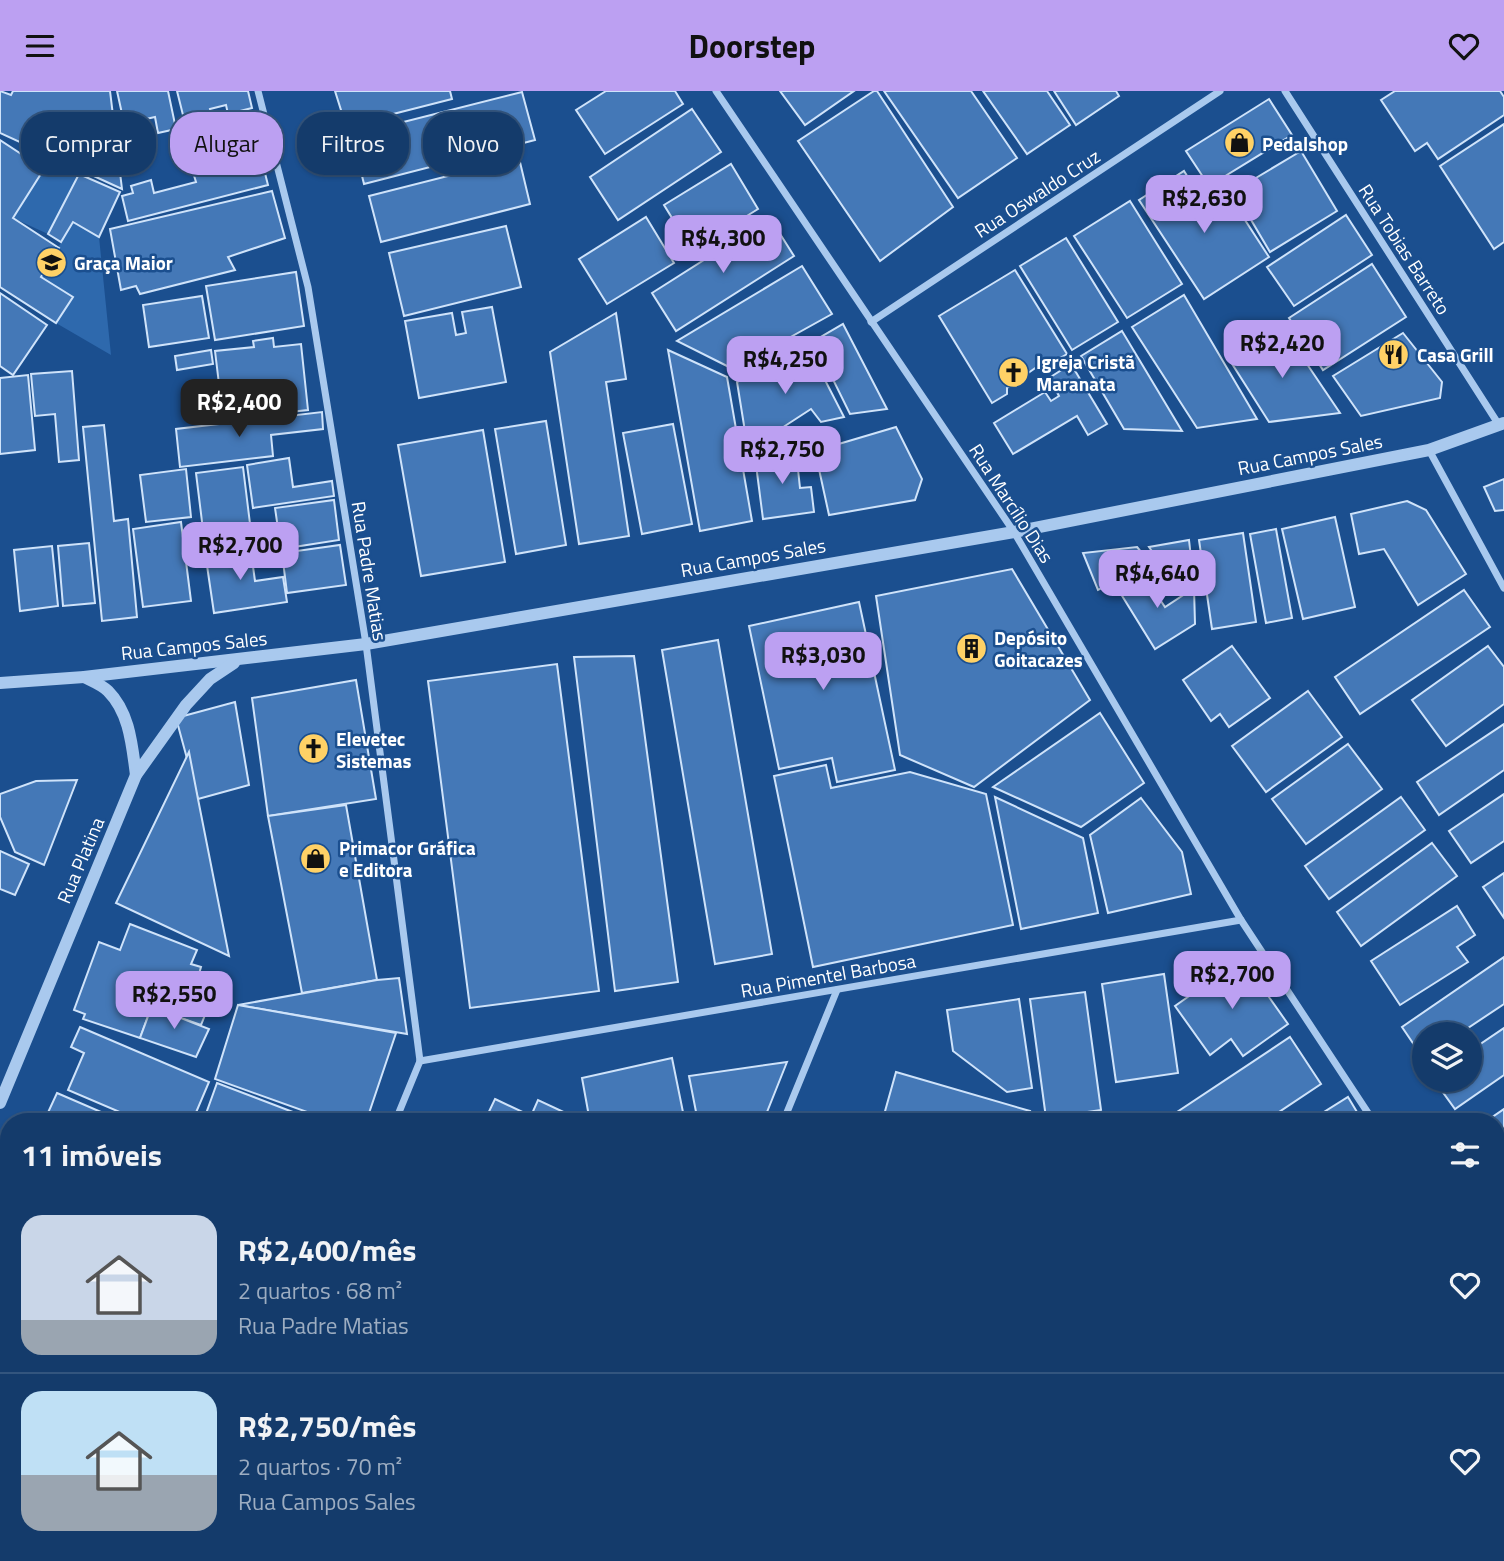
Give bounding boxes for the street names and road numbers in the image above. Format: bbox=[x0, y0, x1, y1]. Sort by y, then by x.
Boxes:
street label: Rua Oswaldo Cruz bbox=[968, 141, 1106, 245]
street label: Rua Tobias Barreto bbox=[1352, 178, 1458, 320]
street label: Rua Campos Sales bbox=[1235, 426, 1385, 482]
street label: Rua Marcílio Dias bbox=[962, 437, 1062, 569]
street label: Rua Padre Matias bbox=[345, 499, 395, 643]
street label: Rua Campos Sales bbox=[678, 530, 828, 584]
street label: Rua Campos Sales bbox=[119, 623, 269, 667]
street label: Rua Platina bbox=[49, 812, 111, 908]
street label: Rua Pimentel Barbosa bbox=[738, 945, 918, 1005]

